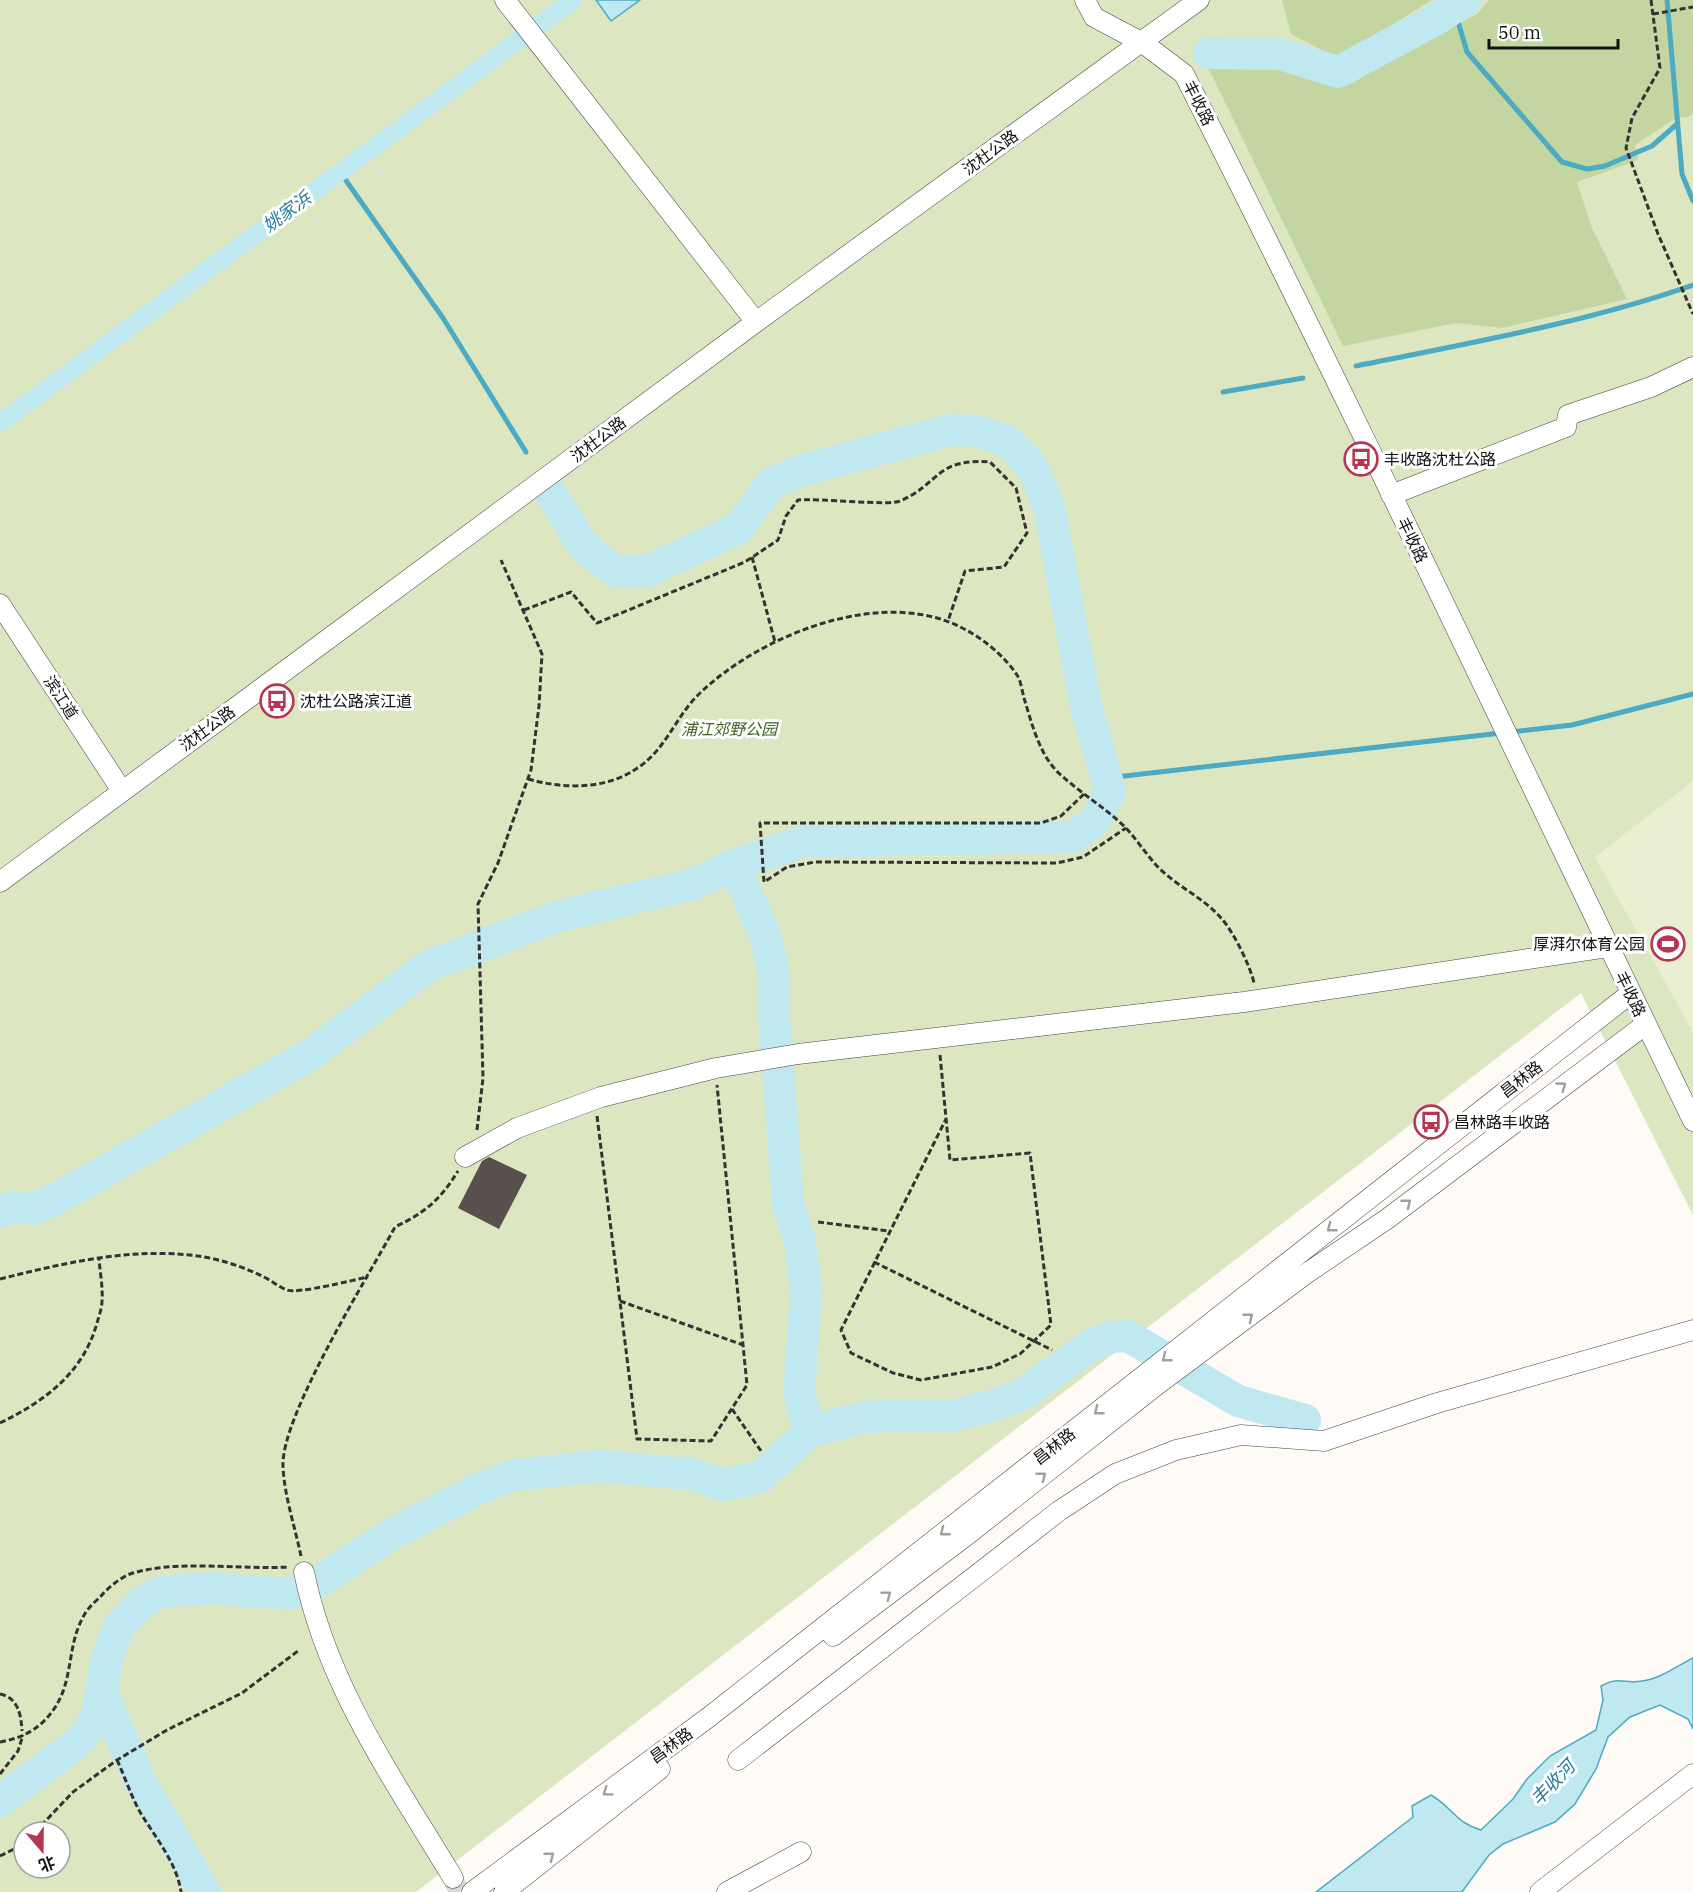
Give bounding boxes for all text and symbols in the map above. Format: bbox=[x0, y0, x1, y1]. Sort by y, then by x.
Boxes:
scale bar bbox=[1489, 12, 1618, 50]
text: 50 m bbox=[1498, 21, 1541, 44]
street label: 丰收路 bbox=[1179, 77, 1219, 129]
street label: 沈杜公路 bbox=[958, 125, 1022, 179]
water label: 姚家浜 bbox=[258, 185, 317, 237]
street label: 沈杜公路 bbox=[566, 412, 630, 466]
bus stop icon: 丰收路沈杜公路 bbox=[1343, 441, 1379, 477]
place label: 丰收路沈杜公路 bbox=[1384, 449, 1496, 469]
street label: 丰收路 bbox=[1393, 514, 1433, 566]
street label: 滨江道 bbox=[40, 671, 82, 723]
bus stop icon: 沈杜公路滨江道 bbox=[259, 683, 295, 719]
place label: 沈杜公路滨江道 bbox=[300, 691, 412, 711]
street label: 沈杜公路 bbox=[175, 701, 239, 755]
park label: 浦江郊野公园 bbox=[681, 719, 779, 739]
sports icon: 厚湃尔体育公园 bbox=[1650, 926, 1686, 962]
place label: 厚湃尔体育公园 bbox=[1533, 934, 1645, 954]
street label: 丰收路 bbox=[1611, 968, 1651, 1020]
street label: 昌林路 bbox=[1496, 1056, 1546, 1102]
one-way arrow bbox=[1556, 1082, 1567, 1093]
bus stop icon: 昌林路丰收路 bbox=[1413, 1104, 1449, 1140]
place label: 昌林路丰收路 bbox=[1454, 1112, 1550, 1132]
one-way arrow bbox=[1400, 1200, 1411, 1211]
one-way arrow bbox=[1327, 1221, 1338, 1232]
one-way arrow bbox=[1242, 1314, 1253, 1325]
one-way arrow bbox=[1162, 1350, 1173, 1361]
one-way arrow bbox=[1093, 1404, 1104, 1415]
street label: 昌林路 bbox=[1029, 1423, 1079, 1469]
one-way arrow bbox=[1035, 1473, 1046, 1484]
one-way arrow bbox=[940, 1525, 951, 1536]
one-way arrow bbox=[881, 1592, 892, 1603]
street label: 昌林路 bbox=[646, 1723, 696, 1767]
water label: 丰收河 bbox=[1526, 1753, 1582, 1810]
one-way arrow bbox=[603, 1785, 614, 1796]
north arrow bbox=[12, 1820, 72, 1880]
text: 北 bbox=[36, 1852, 58, 1876]
one-way arrow bbox=[543, 1852, 554, 1863]

